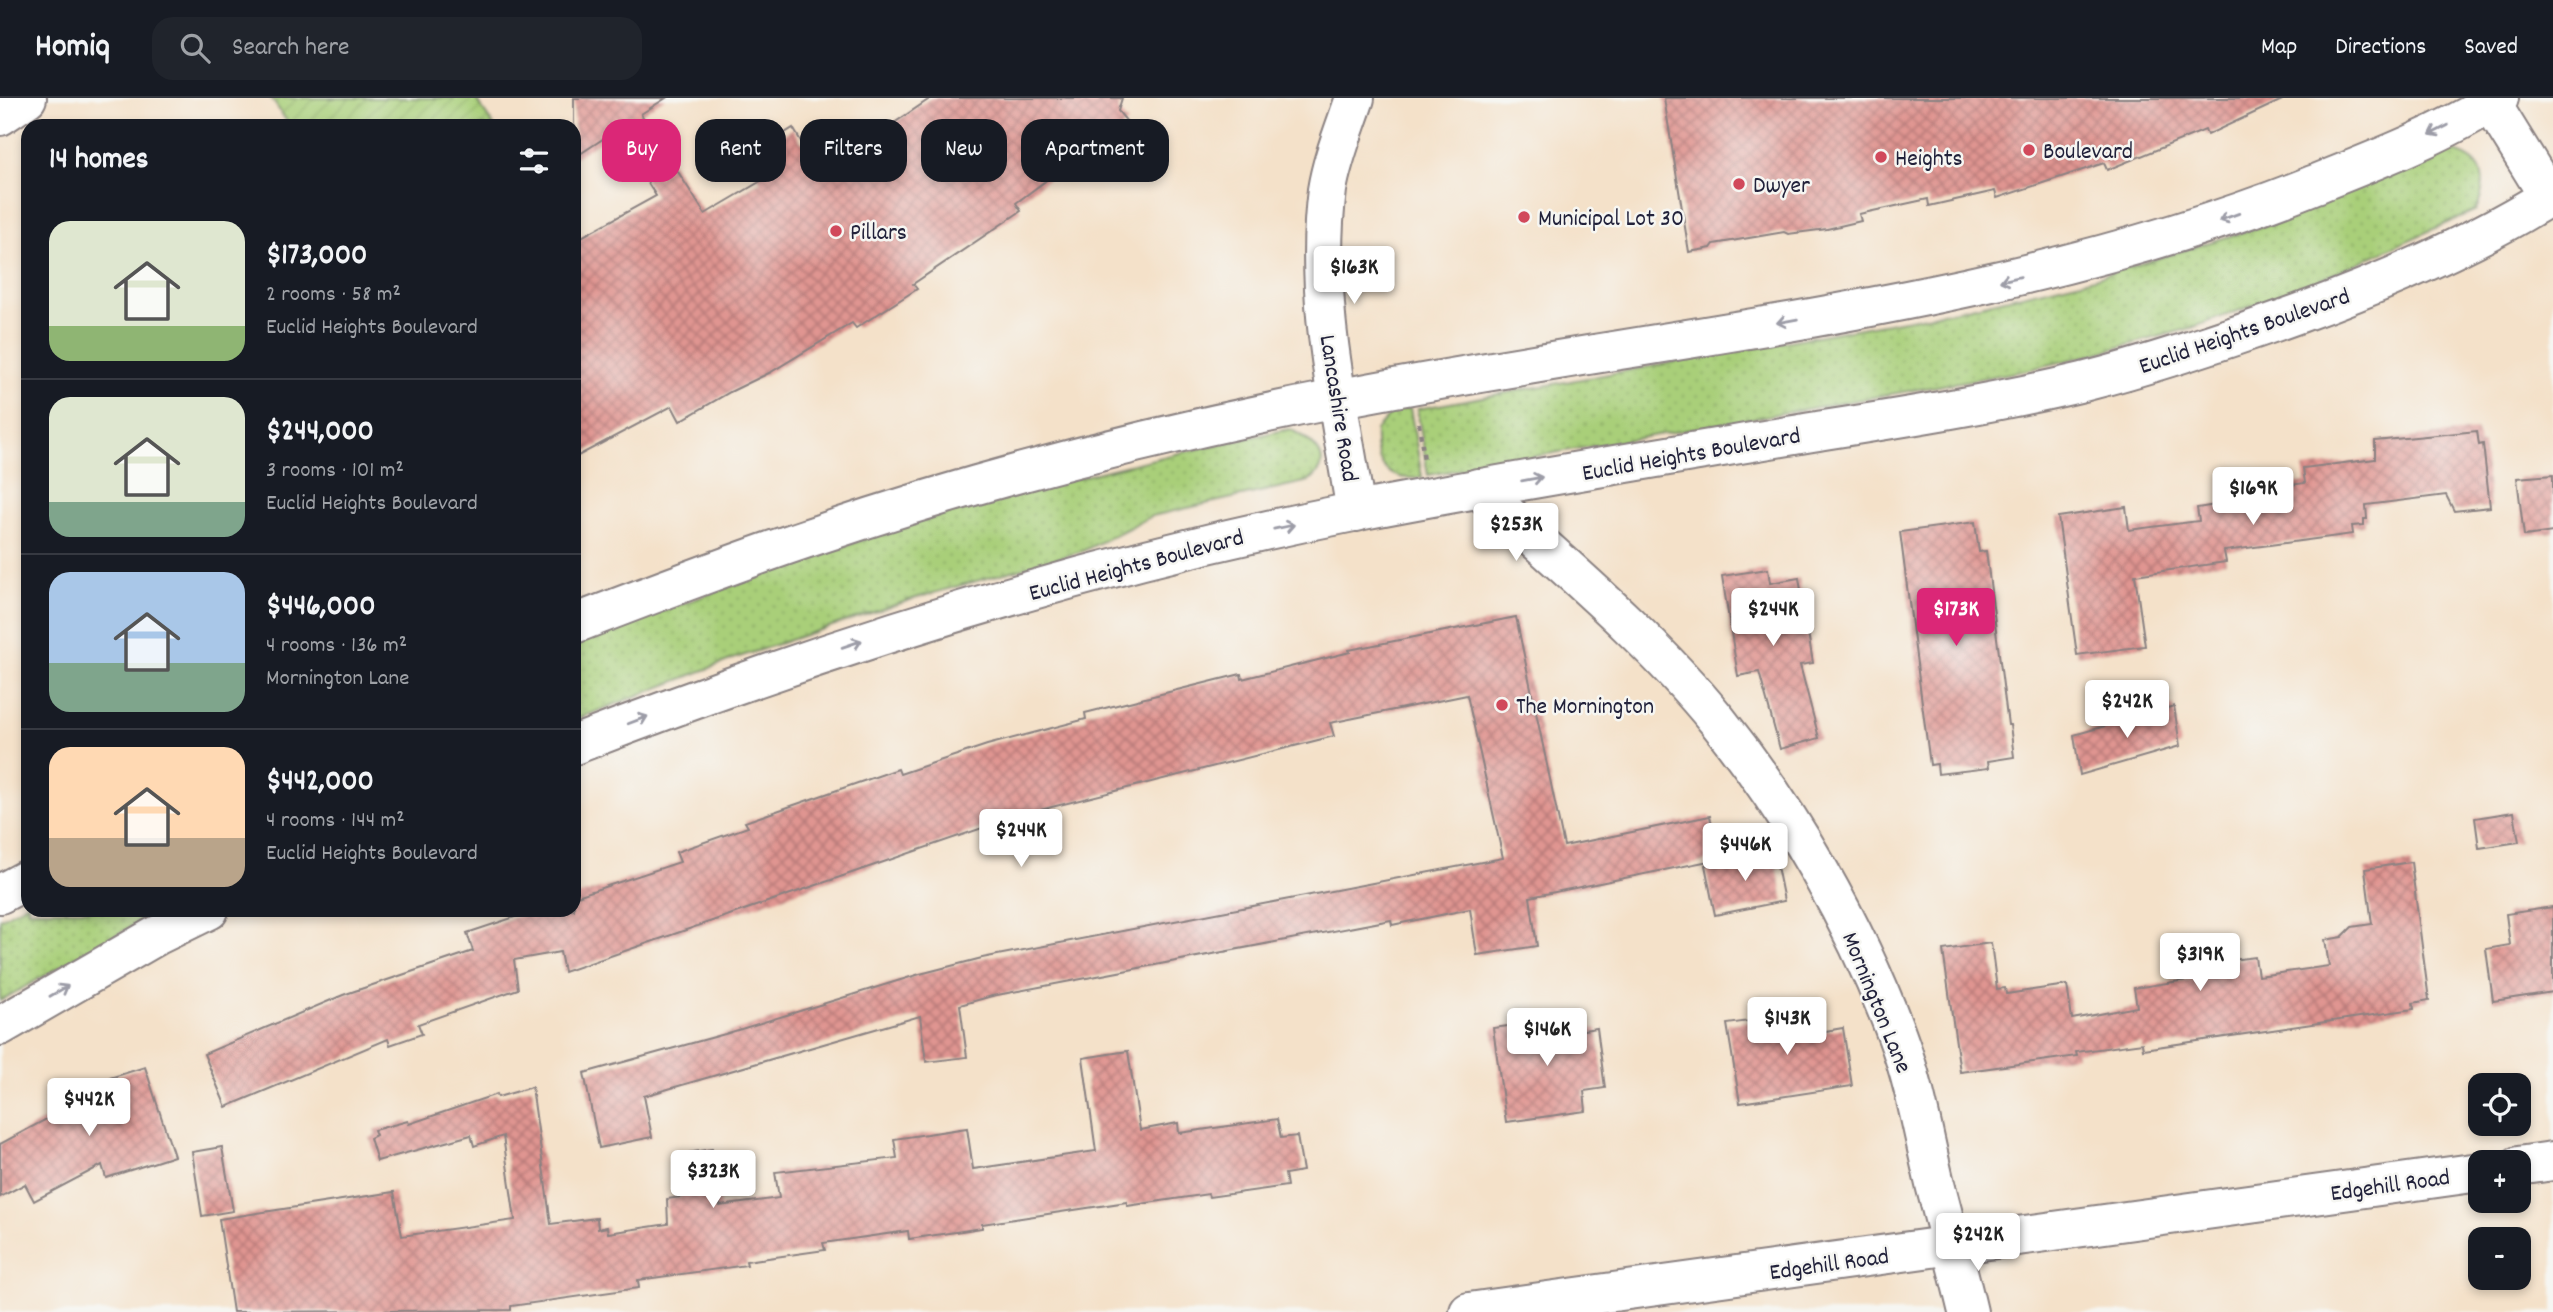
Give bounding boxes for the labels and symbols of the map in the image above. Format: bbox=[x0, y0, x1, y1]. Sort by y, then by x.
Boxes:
one-way arrow bbox=[2429, 123, 2450, 137]
place label: Boulevard bbox=[2043, 136, 2133, 170]
marker: Boulevard bbox=[2021, 142, 2037, 158]
place label: Heights bbox=[1895, 143, 1963, 177]
marker: Heights bbox=[1873, 149, 1889, 165]
place label: Dwyer bbox=[1753, 170, 1810, 204]
marker: Dwyer bbox=[1731, 176, 1747, 192]
place label: Municipal Lot 30 bbox=[1538, 203, 1684, 237]
marker: Municipal Lot 30 bbox=[1516, 209, 1532, 225]
one-way arrow bbox=[2218, 212, 2240, 224]
place label: Pillars bbox=[850, 217, 907, 251]
marker: Pillars bbox=[828, 223, 844, 239]
pin: $163K bbox=[1305, 246, 1403, 306]
one-way arrow bbox=[1999, 273, 2022, 286]
street label: Euclid Heights Boulevard bbox=[2135, 281, 2355, 385]
one-way arrow bbox=[1776, 315, 1798, 328]
street label: Lancashire Road bbox=[1309, 333, 1365, 484]
street label: Euclid Heights Boulevard bbox=[1580, 420, 1803, 492]
pin: $169K bbox=[2204, 468, 2302, 527]
one-way arrow bbox=[1520, 472, 1543, 486]
pin: $253K bbox=[1467, 504, 1565, 563]
one-way arrow bbox=[1272, 519, 1295, 533]
street label: Euclid Heights Boulevard bbox=[1026, 522, 1248, 612]
pin: $244K bbox=[1724, 588, 1822, 648]
pin: $173K bbox=[1907, 588, 2005, 648]
one-way arrow bbox=[841, 637, 863, 650]
pin: $242K bbox=[2078, 680, 2176, 740]
place label: The Mornington bbox=[1516, 691, 1654, 725]
marker: The Mornington bbox=[1494, 697, 1510, 713]
one-way arrow bbox=[626, 713, 648, 726]
pin: $244K bbox=[972, 810, 1070, 869]
pin: $446K bbox=[1696, 824, 1794, 883]
street label: Mornington Lane bbox=[1831, 927, 1919, 1079]
pin: $319K bbox=[2151, 934, 2249, 993]
one-way arrow bbox=[48, 984, 69, 997]
pin: $143K bbox=[1738, 998, 1836, 1057]
pin: $146K bbox=[1498, 1009, 1596, 1068]
pin: $442K bbox=[40, 1079, 138, 1138]
pin: $323K bbox=[664, 1150, 762, 1210]
street label: Edgehill Road bbox=[2328, 1162, 2452, 1212]
pin: $242K bbox=[1929, 1214, 2027, 1273]
street label: Edgehill Road bbox=[1767, 1241, 1891, 1291]

